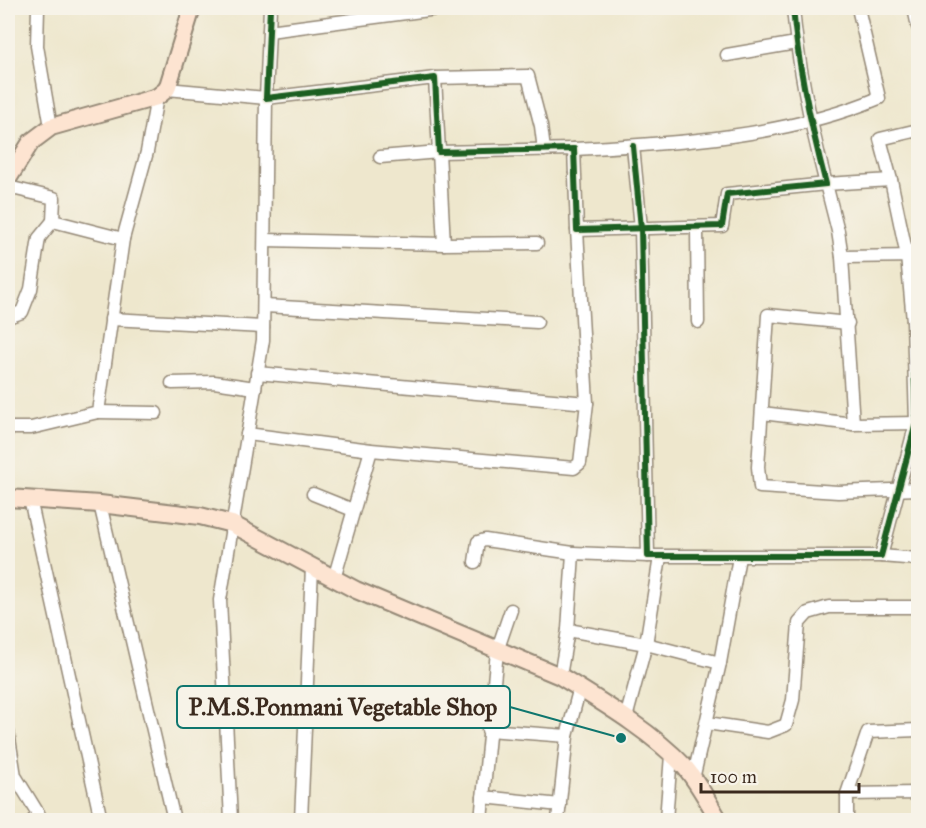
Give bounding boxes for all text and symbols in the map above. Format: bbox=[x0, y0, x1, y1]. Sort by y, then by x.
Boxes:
callout: P.M.S.Ponmani Vegetable Shop bbox=[177, 686, 510, 728]
text: P.M.S.Ponmani Vegetable Shop bbox=[189, 692, 497, 722]
scale bar bbox=[701, 756, 858, 794]
text: 100 m bbox=[710, 766, 757, 788]

